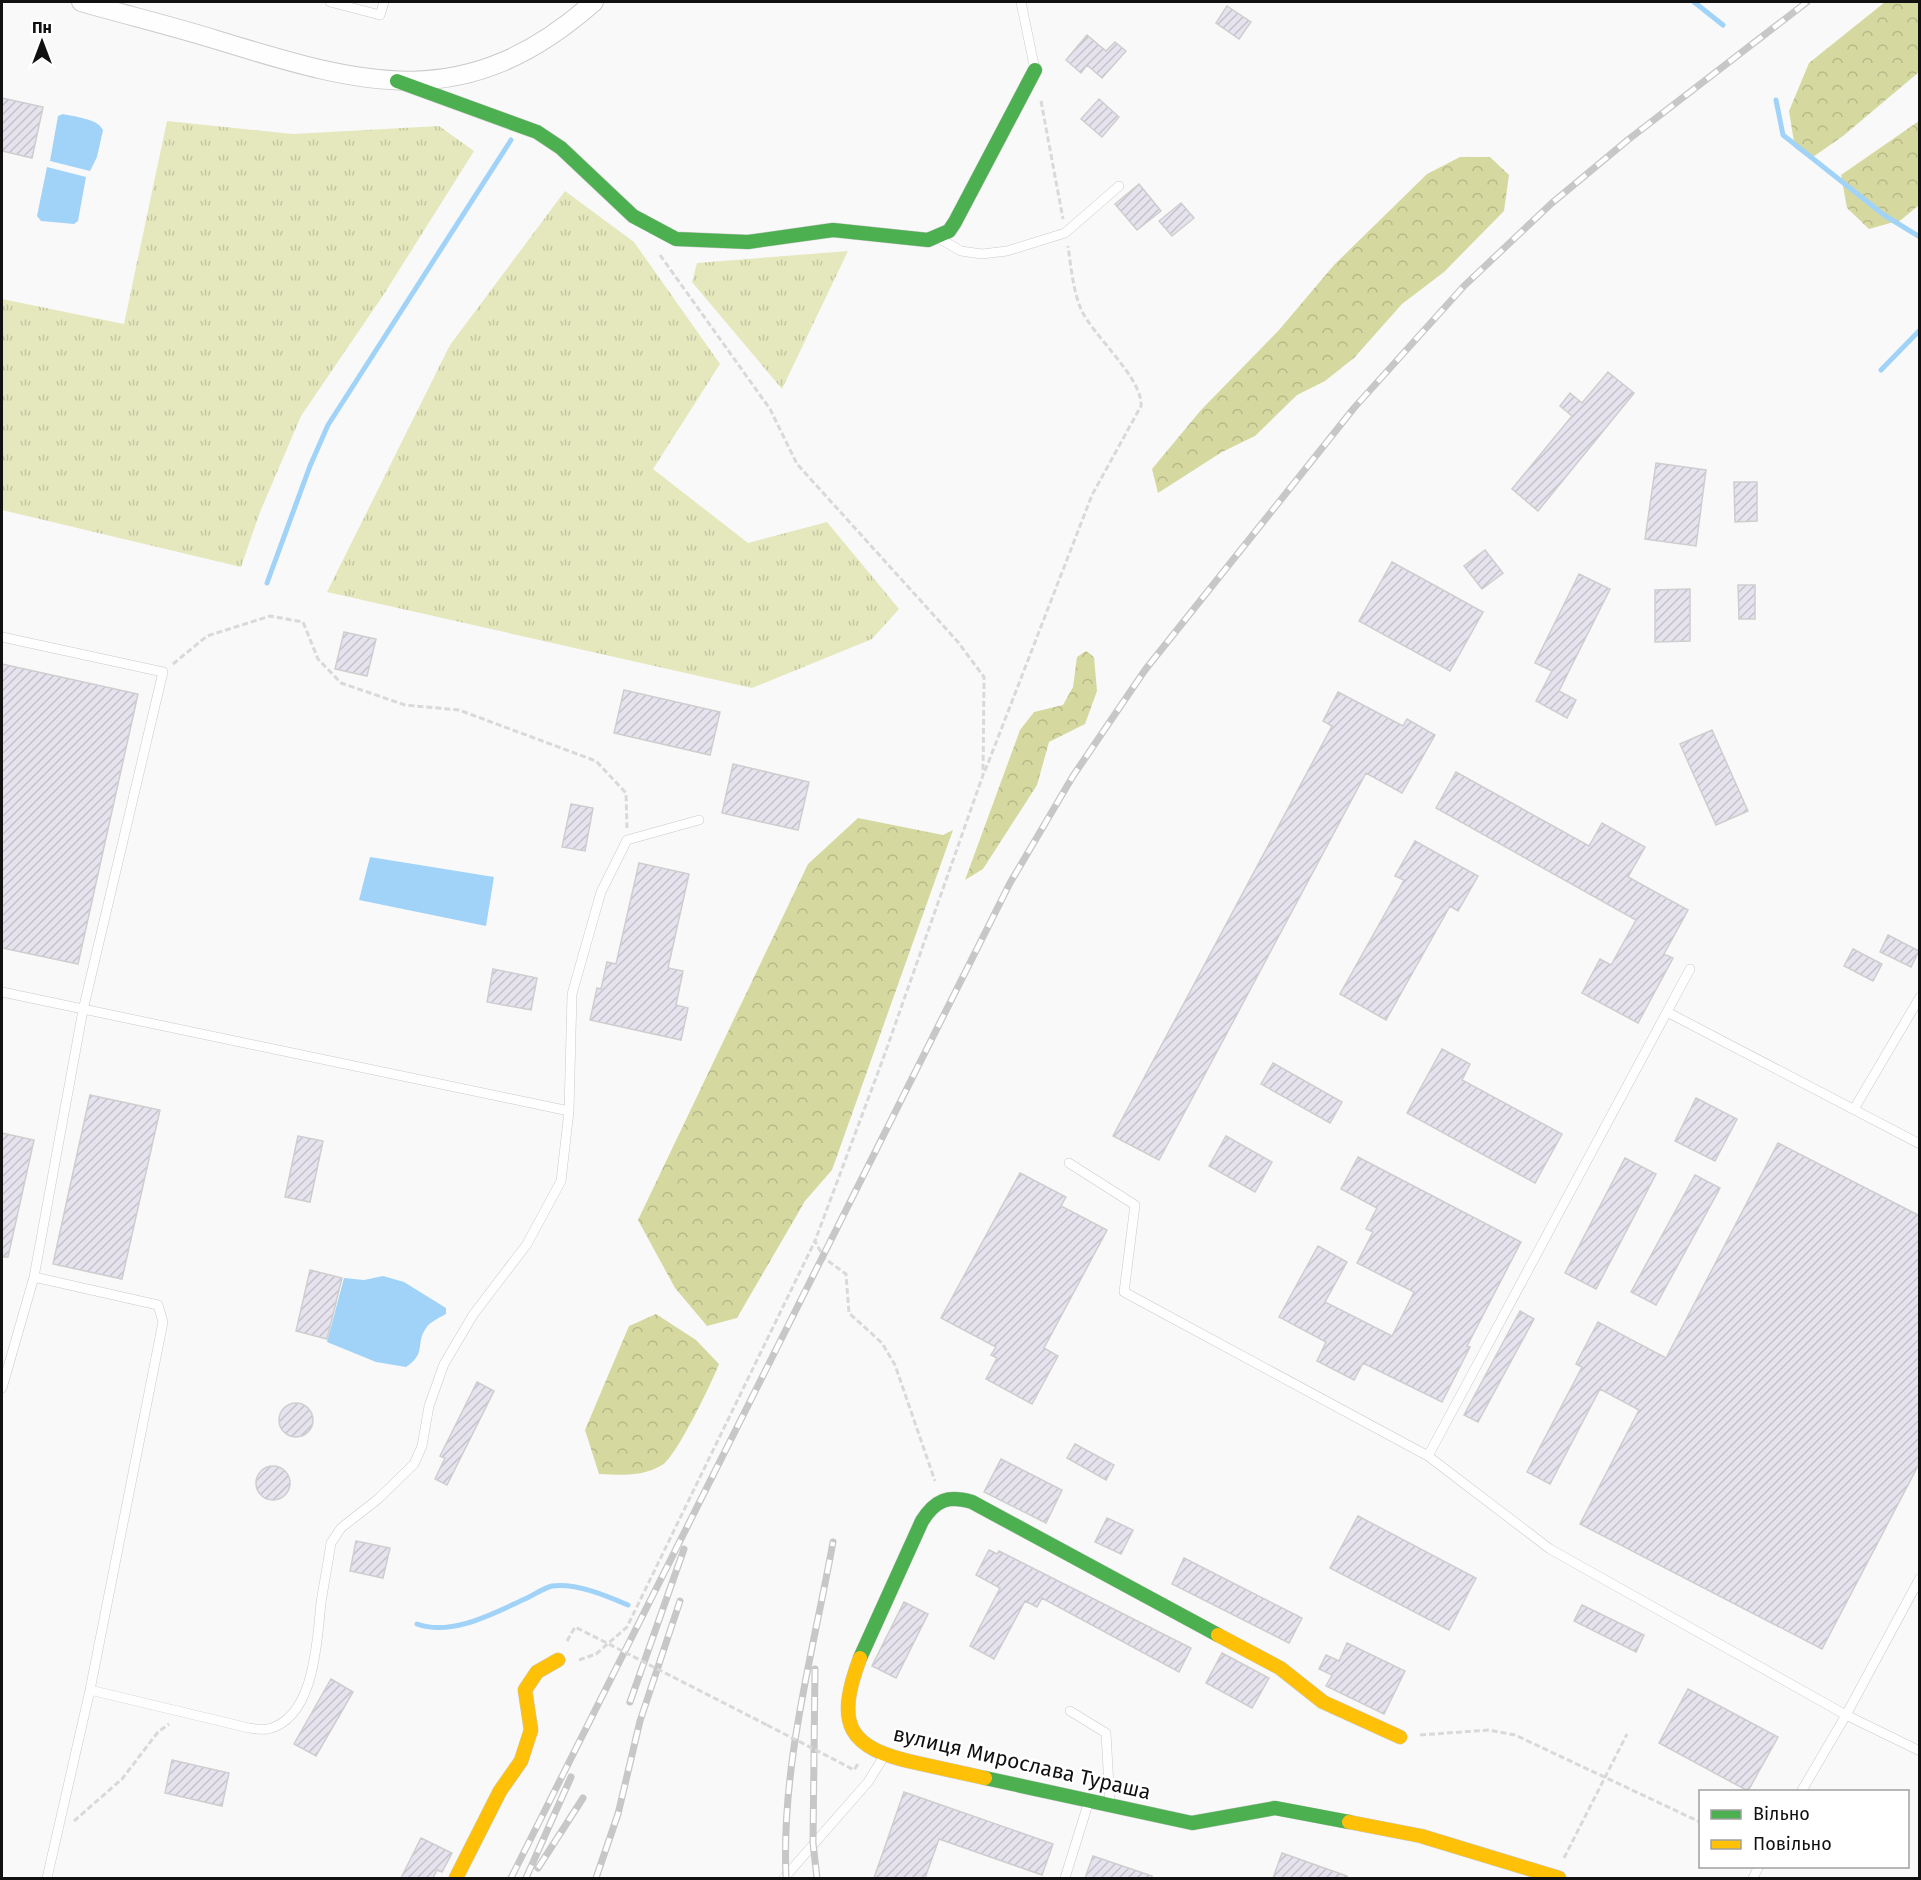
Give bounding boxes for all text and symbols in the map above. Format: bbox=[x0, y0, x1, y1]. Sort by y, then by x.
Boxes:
north arrow bbox=[12, 12, 72, 72]
text: Пн bbox=[32, 18, 52, 37]
street label: вулиця Мирослава Тураша bbox=[891, 1721, 1153, 1805]
legend bbox=[1699, 1790, 1909, 1868]
text: Вільно bbox=[1753, 1803, 1810, 1825]
text: Повільно bbox=[1753, 1833, 1832, 1855]

